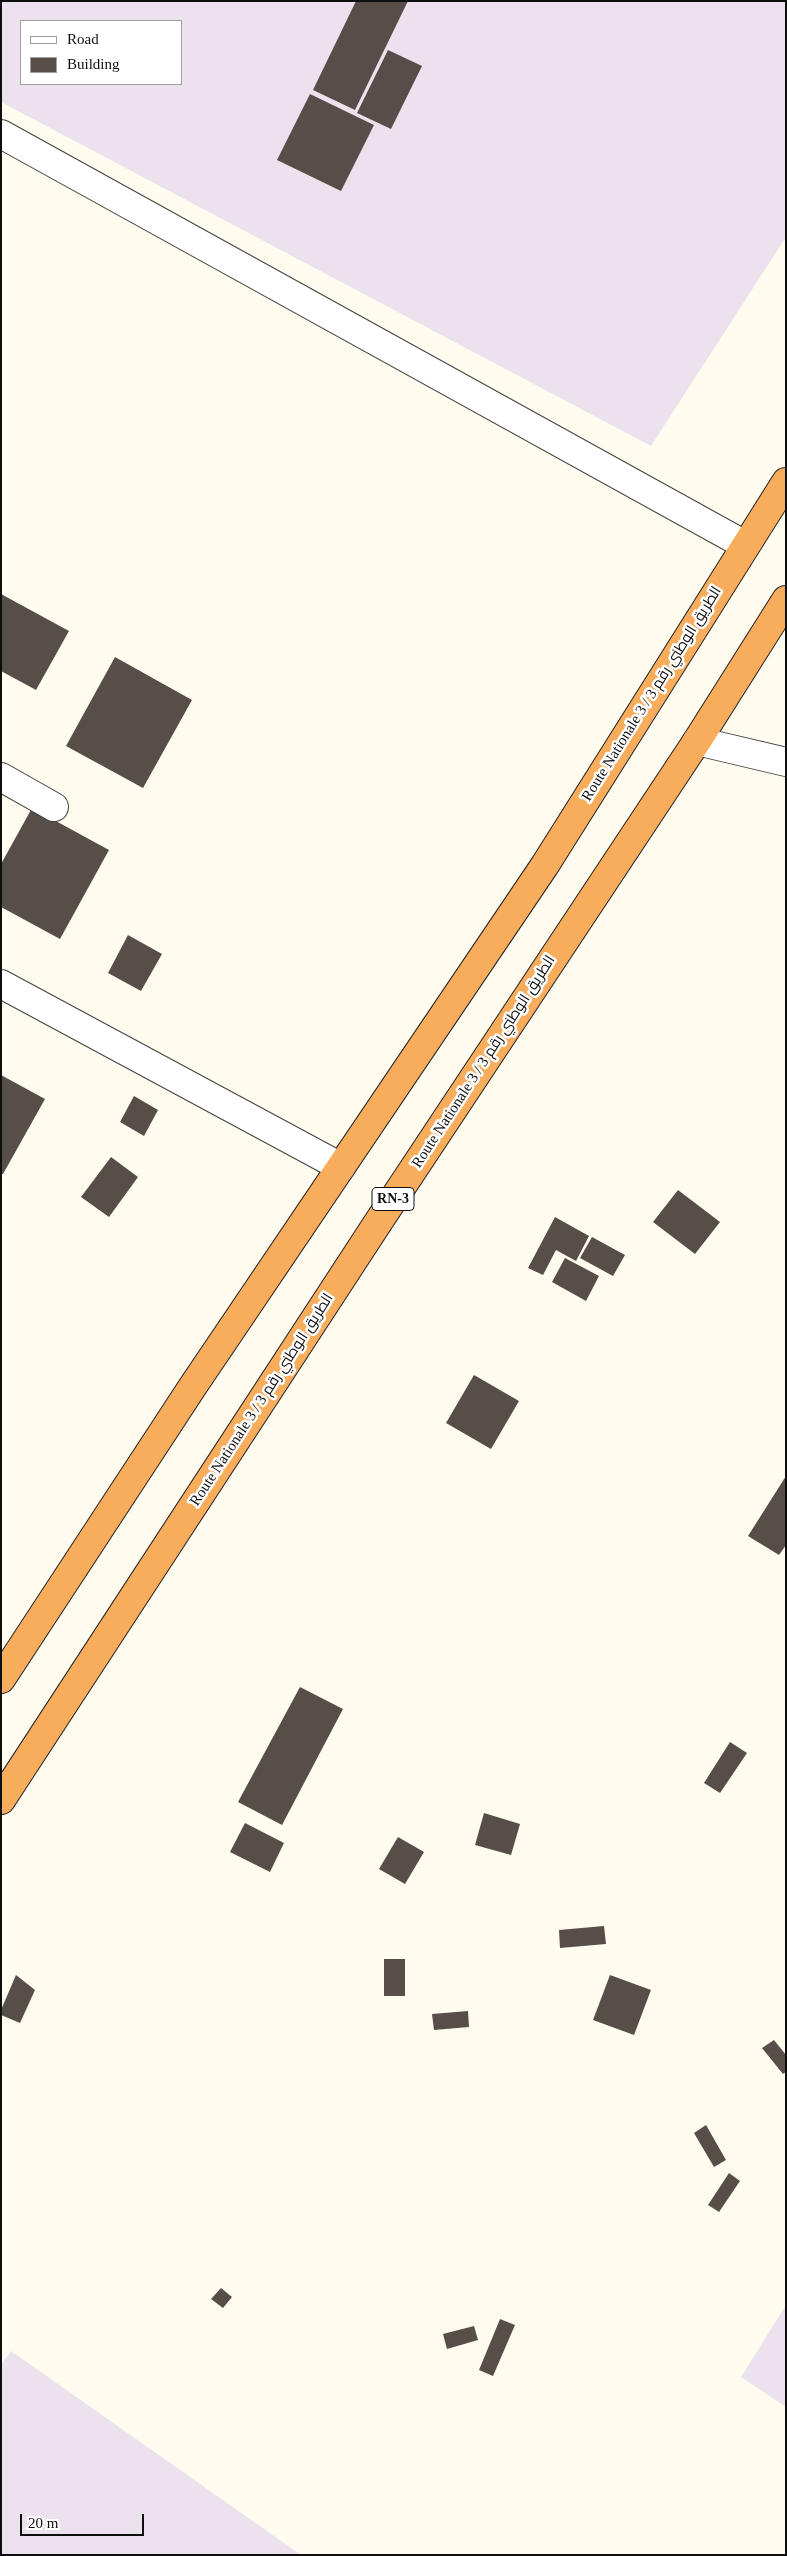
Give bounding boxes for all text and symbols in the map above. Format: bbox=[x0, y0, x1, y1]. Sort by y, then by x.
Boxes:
legend bbox=[20, 20, 182, 85]
text: Road bbox=[67, 31, 99, 47]
text: Building bbox=[67, 56, 120, 72]
street label: Route Nationale 3 / الطريق الوطني رقم 3 bbox=[578, 583, 726, 805]
street label: Route Nationale 3 / الطريق الوطني رقم 3 bbox=[408, 952, 560, 1172]
road number: RN-3 bbox=[372, 1188, 414, 1210]
street label: Route Nationale 3 / الطريق الوطني رقم 3 bbox=[186, 1290, 338, 1510]
scale bar bbox=[22, 2504, 146, 2536]
text: 20 m bbox=[28, 2515, 58, 2531]

